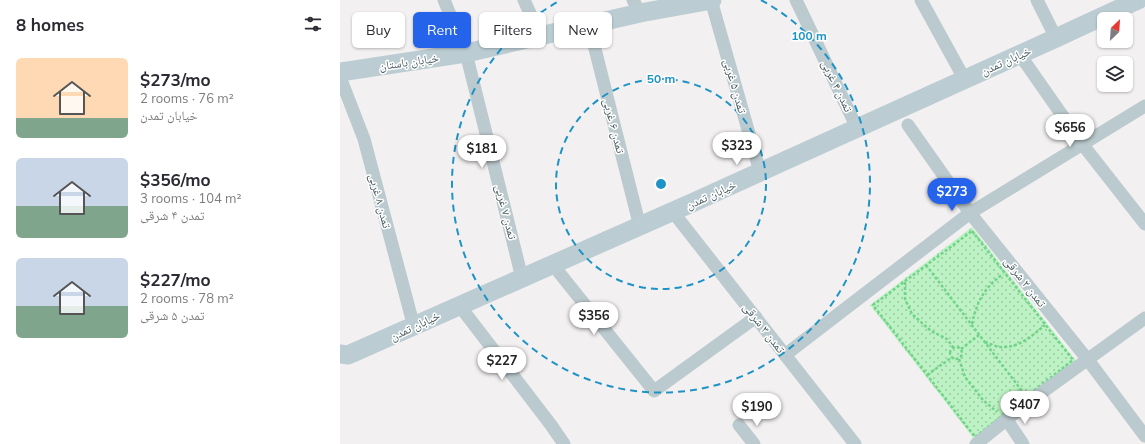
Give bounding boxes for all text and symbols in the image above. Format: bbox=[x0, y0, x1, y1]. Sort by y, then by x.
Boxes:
chip: Buy bbox=[352, 12, 405, 48]
chip: Rent bbox=[413, 12, 471, 48]
chip: Filters bbox=[479, 12, 546, 48]
chip: New bbox=[554, 12, 612, 48]
north arrow bbox=[1097, 12, 1133, 48]
map controls bbox=[1097, 12, 1133, 92]
icon: filters bbox=[302, 13, 324, 35]
text: 8 homes bbox=[16, 14, 84, 35]
text: 100 m bbox=[791, 28, 827, 43]
street label: خیابان تمدن bbox=[978, 43, 1034, 79]
street label: خیابان باستان bbox=[378, 50, 440, 73]
button: layers bbox=[1097, 56, 1133, 92]
street label: تمدن ۵ غربی bbox=[720, 57, 751, 115]
street label: تمدن ۴ غربی bbox=[818, 57, 857, 115]
text: $273/mo bbox=[140, 69, 211, 90]
text: 50 m bbox=[647, 71, 675, 86]
icon: home bbox=[48, 74, 96, 122]
text: 2 rooms · 76 m² bbox=[140, 90, 234, 106]
street label: تمدن ۶ غربی bbox=[600, 97, 629, 155]
text: خیابان تمدن bbox=[140, 107, 198, 123]
pin: $656 bbox=[1046, 114, 1094, 148]
text: $656 bbox=[1054, 119, 1086, 135]
pin: $323 bbox=[713, 132, 761, 166]
pin: $181 bbox=[458, 135, 506, 169]
text: $323 bbox=[721, 137, 753, 153]
text: $181 bbox=[466, 140, 498, 156]
text: $356/mo bbox=[140, 169, 211, 190]
street label: تمدن ۸ غربی bbox=[366, 172, 395, 230]
icon: home bbox=[48, 174, 96, 222]
centre of rings bbox=[654, 177, 668, 191]
street label: خیابان تمدن bbox=[683, 177, 739, 213]
pin: $273 bbox=[928, 178, 976, 212]
street label: تمدن ۷ غربی bbox=[492, 183, 521, 241]
text: $273 bbox=[936, 183, 968, 199]
text: 3 rooms · 104 m² bbox=[140, 190, 241, 206]
text: تمدن ۴ شرقی bbox=[140, 207, 204, 223]
street label: تمدن ۲ شرقی bbox=[1001, 254, 1050, 310]
text: $227/mo bbox=[140, 269, 211, 290]
icon: home bbox=[48, 274, 96, 322]
text: 2 rooms · 78 m² bbox=[140, 290, 234, 306]
street label: تمدن ۳ شرقی bbox=[740, 300, 789, 356]
pin: $356 bbox=[570, 302, 618, 336]
text: تمدن ۵ شرقی bbox=[140, 307, 204, 323]
street label: خیابان تمدن bbox=[387, 307, 443, 344]
text: $356 bbox=[578, 307, 610, 323]
pin: $227 bbox=[478, 347, 526, 381]
text: $227 bbox=[486, 352, 518, 368]
pin: $407 bbox=[1001, 391, 1049, 425]
pin: $190 bbox=[733, 393, 781, 427]
text: $407 bbox=[1009, 396, 1041, 412]
text: $190 bbox=[741, 398, 773, 414]

